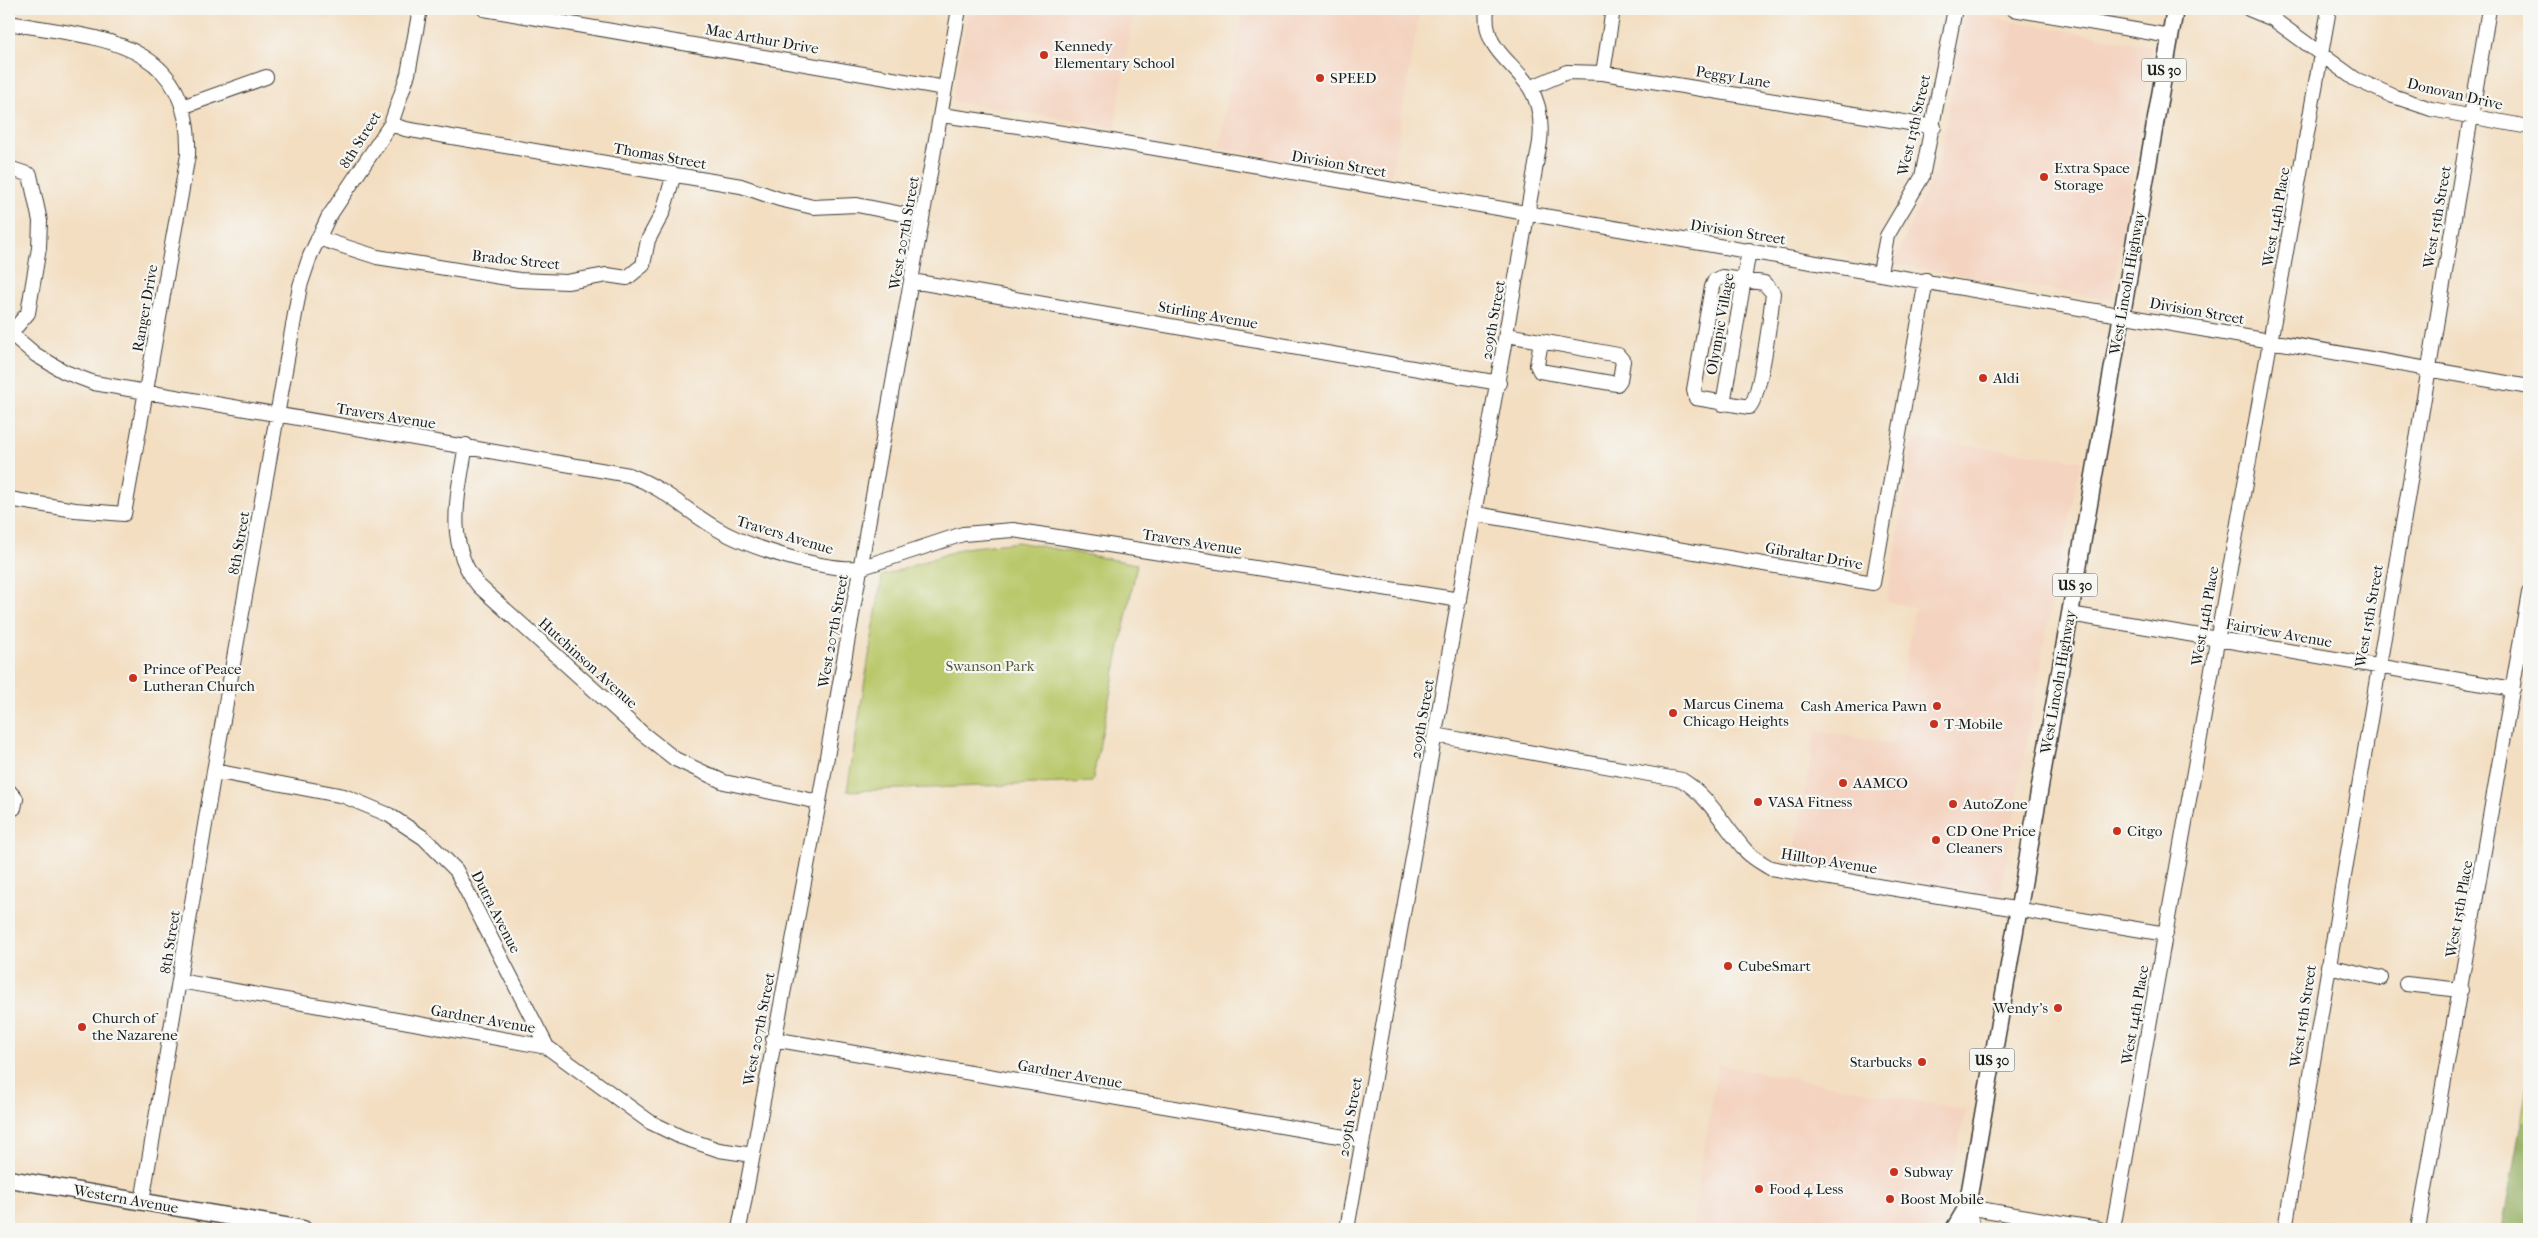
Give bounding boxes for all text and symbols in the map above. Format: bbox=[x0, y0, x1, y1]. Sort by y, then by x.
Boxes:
street label: Mac Arthur Drive bbox=[704, 20, 821, 58]
place label: Kennedy Elementary School bbox=[1054, 37, 1175, 72]
marker: Kennedy Elementary School bbox=[1038, 49, 1050, 61]
road number: US 30 bbox=[2142, 58, 2186, 82]
street label: Peggy Lane bbox=[1694, 62, 1772, 92]
place label: SPEED bbox=[1330, 69, 1376, 87]
marker: SPEED bbox=[1314, 72, 1326, 84]
street label: West 13th Street bbox=[1893, 72, 1935, 178]
street label: Donovan Drive bbox=[2405, 74, 2505, 114]
street label: 8th Street bbox=[335, 107, 385, 172]
street label: Thomas Street bbox=[612, 139, 709, 173]
street label: Division Street bbox=[1290, 147, 1389, 181]
place label: Extra Space Storage bbox=[2054, 159, 2130, 194]
street label: West 15th Street bbox=[2419, 164, 2455, 271]
street label: West 14th Place bbox=[2258, 165, 2294, 269]
marker: Extra Space Storage bbox=[2038, 171, 2050, 183]
street label: West 207th Street bbox=[885, 174, 923, 292]
street label: West Lincoln Highway bbox=[2105, 209, 2149, 357]
street label: Division Street bbox=[1689, 216, 1788, 249]
street label: Bradoc Street bbox=[471, 246, 561, 274]
street label: Ranger Drive bbox=[128, 262, 162, 353]
street label: Olympic Village bbox=[1702, 271, 1738, 376]
street label: 209th Street bbox=[1477, 278, 1509, 361]
street label: Division Street bbox=[2148, 294, 2247, 328]
street label: Stirling Avenue bbox=[1157, 297, 1260, 333]
place label: Aldi bbox=[1992, 369, 2020, 387]
marker: Aldi bbox=[1977, 372, 1989, 384]
street label: Travers Avenue bbox=[335, 399, 438, 433]
street label: 8th Street bbox=[225, 509, 254, 576]
street label: Travers Avenue bbox=[734, 512, 836, 558]
street label: Travers Avenue bbox=[1141, 525, 1244, 559]
street label: Gibraltar Drive bbox=[1764, 539, 1865, 574]
street label: West 15th Street bbox=[2351, 563, 2387, 670]
street label: West 14th Place bbox=[2187, 564, 2223, 668]
street label: West 207th Street bbox=[814, 572, 852, 690]
road number: US 30 bbox=[2052, 574, 2098, 596]
street label: West Lincoln Highway bbox=[2036, 608, 2080, 756]
street label: Hutchinson Avenue bbox=[535, 614, 642, 713]
street label: Fairview Avenue bbox=[2224, 615, 2334, 651]
park label: Swanson Park bbox=[946, 657, 1035, 675]
place label: Prince of Peace Lutheran Church bbox=[143, 660, 256, 695]
marker: Prince of Peace Lutheran Church bbox=[127, 672, 139, 684]
street label: 209th Street bbox=[1406, 677, 1438, 760]
place label: Marcus Cinema Chicago Heights bbox=[1683, 695, 1789, 730]
place label: Cash America Pawn bbox=[1800, 697, 1927, 715]
marker: Cash America Pawn bbox=[1931, 700, 1943, 712]
marker: Marcus Cinema Chicago Heights bbox=[1667, 707, 1679, 719]
place label: T-Mobile bbox=[1944, 715, 2003, 733]
marker: T-Mobile bbox=[1928, 718, 1940, 730]
place label: AAMCO bbox=[1852, 774, 1908, 792]
marker: AAMCO bbox=[1837, 777, 1849, 789]
place label: VASA Fitness bbox=[1767, 793, 1853, 811]
place label: AutoZone bbox=[1962, 795, 2028, 813]
marker: VASA Fitness bbox=[1752, 796, 1764, 808]
marker: AutoZone bbox=[1947, 798, 1959, 810]
place label: CD One Price Cleaners bbox=[1946, 822, 2036, 857]
place label: Citgo bbox=[2127, 822, 2163, 840]
marker: Citgo bbox=[2111, 825, 2123, 837]
marker: CD One Price Cleaners bbox=[1930, 834, 1942, 846]
street label: Hilltop Avenue bbox=[1780, 845, 1879, 878]
street label: West 15th Place bbox=[2441, 859, 2476, 960]
street label: Dutra Avenue bbox=[468, 868, 525, 957]
street label: 8th Street bbox=[156, 908, 184, 975]
place label: CubeSmart bbox=[1738, 957, 1811, 975]
marker: CubeSmart bbox=[1722, 960, 1734, 972]
street label: West 14th Place bbox=[2117, 963, 2153, 1067]
street label: West 15th Street bbox=[2286, 963, 2320, 1070]
street label: West 207th Street bbox=[739, 970, 779, 1088]
place label: Wendy's bbox=[1992, 999, 2048, 1017]
street label: Gardner Avenue bbox=[429, 1001, 537, 1037]
marker: Wendy's bbox=[2052, 1002, 2064, 1014]
place label: Church of the Nazarene bbox=[92, 1009, 178, 1044]
marker: Church of the Nazarene bbox=[76, 1021, 88, 1033]
road number: US 30 bbox=[1970, 1048, 2014, 1072]
place label: Starbucks bbox=[1850, 1053, 1912, 1071]
street label: Gardner Avenue bbox=[1016, 1056, 1124, 1092]
marker: Starbucks bbox=[1916, 1056, 1928, 1068]
street label: 209th Street bbox=[1334, 1075, 1366, 1158]
place label: Subway bbox=[1904, 1163, 1954, 1181]
marker: Subway bbox=[1888, 1166, 1900, 1178]
place label: Food 4 Less bbox=[1769, 1180, 1844, 1198]
street label: Western Avenue bbox=[71, 1181, 180, 1217]
marker: Food 4 Less bbox=[1753, 1183, 1765, 1195]
place label: Boost Mobile bbox=[1900, 1190, 1984, 1208]
marker: Boost Mobile bbox=[1884, 1193, 1896, 1205]

